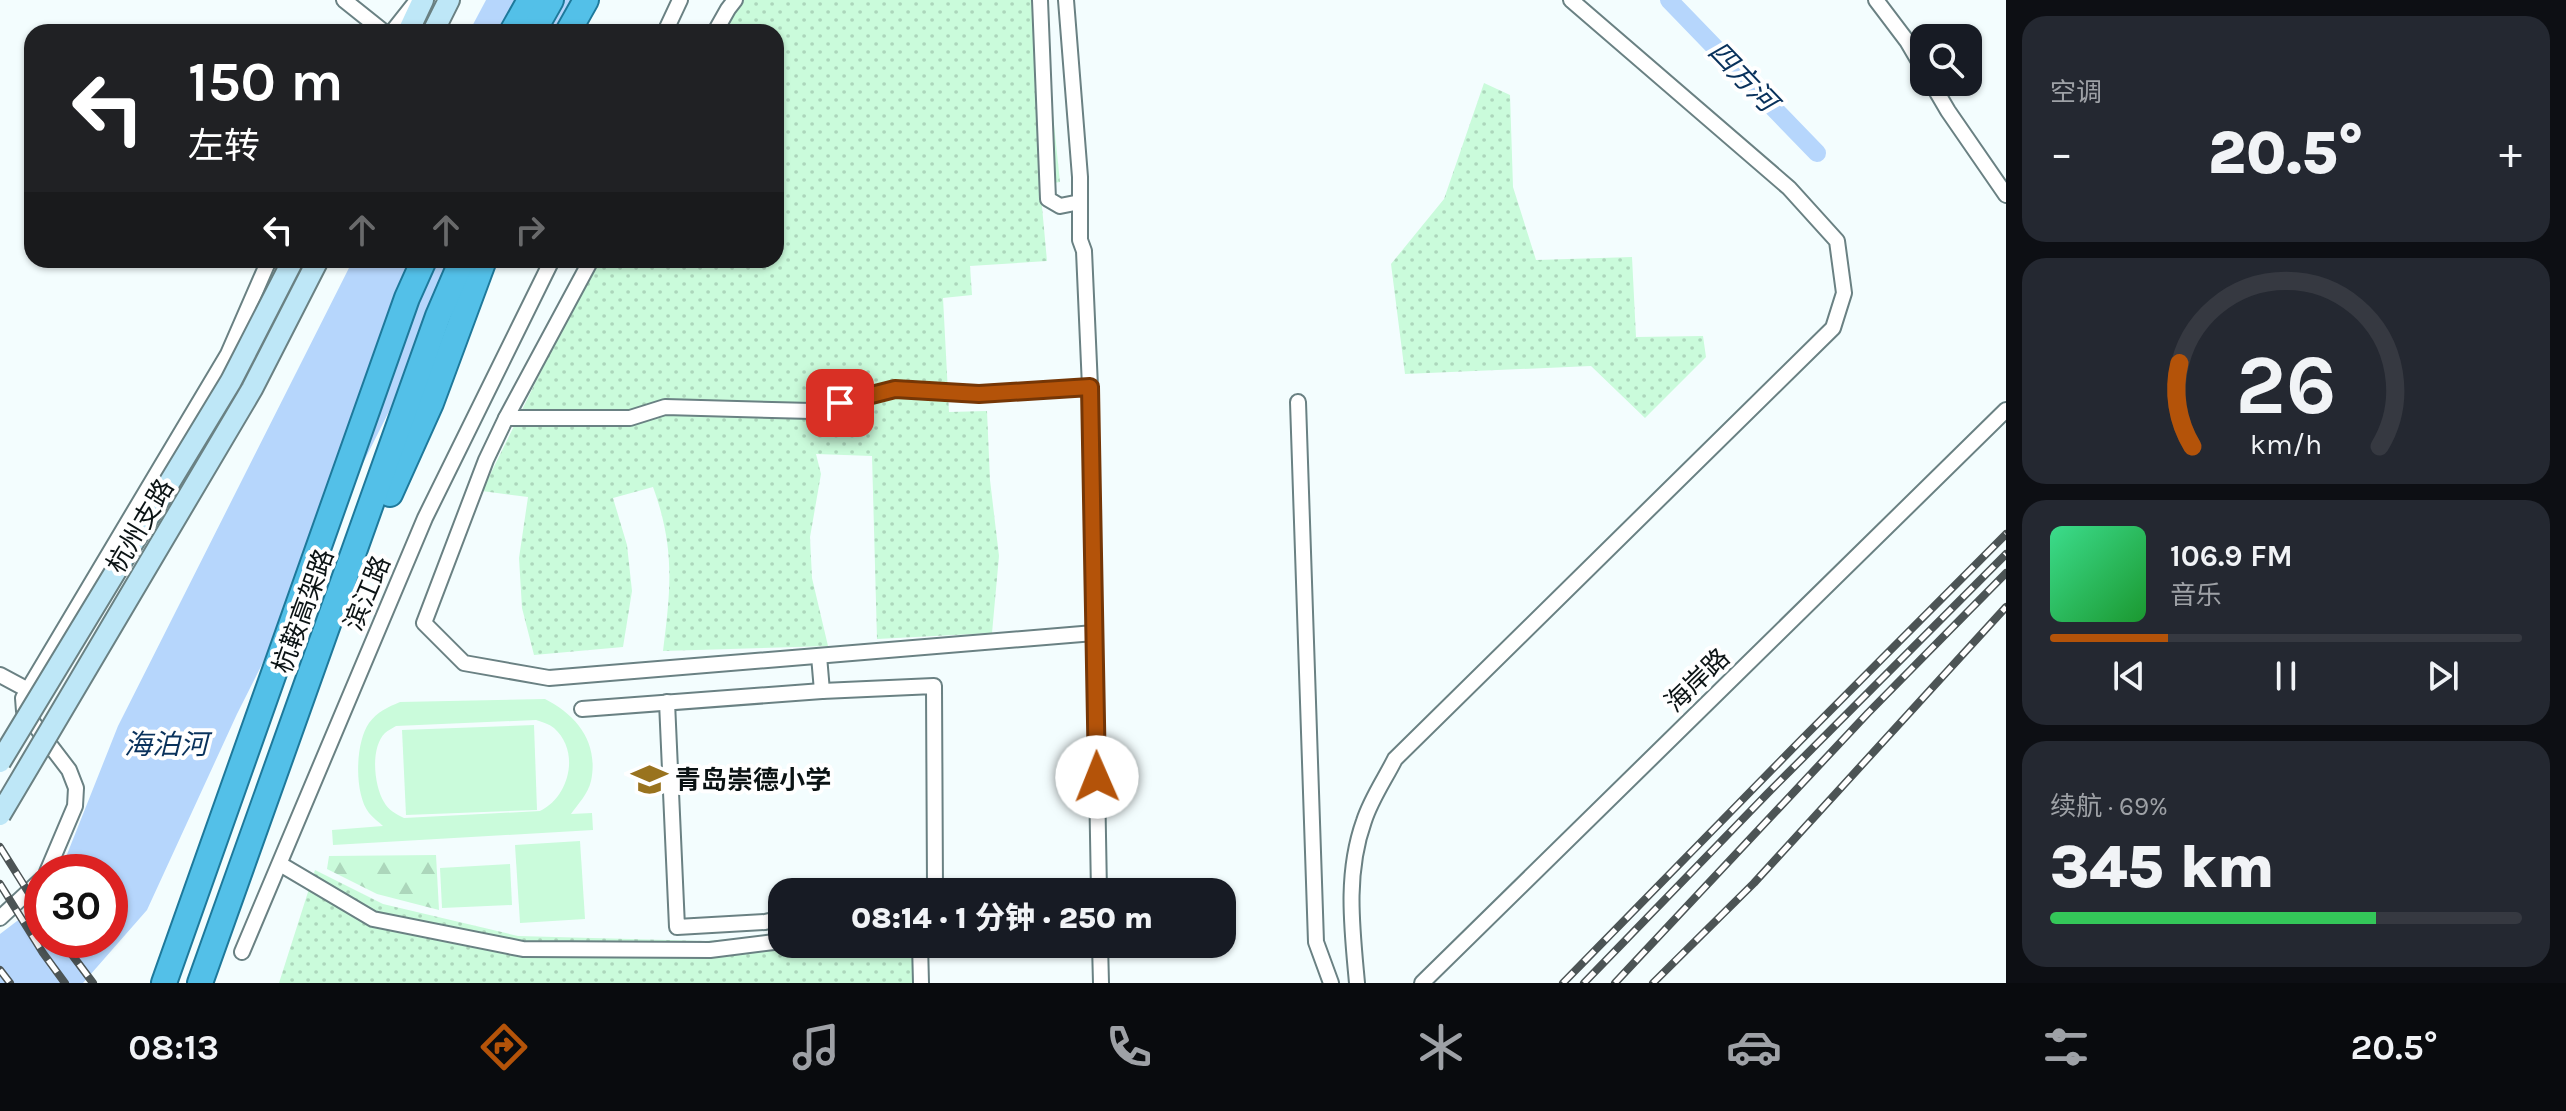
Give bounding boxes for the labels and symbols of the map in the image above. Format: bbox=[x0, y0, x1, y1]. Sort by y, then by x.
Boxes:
water label: 四方河 bbox=[1702, 35, 1787, 122]
pin bbox=[806, 369, 874, 437]
street label: 杭州支路 bbox=[100, 474, 181, 579]
street label: 杭鞍高架路 bbox=[267, 545, 340, 678]
street label: 滨江路 bbox=[338, 551, 397, 635]
street label: 海岸路 bbox=[1659, 642, 1736, 719]
water label: 海泊河 bbox=[124, 728, 213, 761]
position arrow bbox=[1055, 735, 1139, 819]
school or university icon: 青岛崇德小学 bbox=[630, 761, 668, 799]
place label: 青岛崇德小学 bbox=[675, 765, 831, 796]
speed limit sign: 30 bbox=[24, 854, 128, 958]

